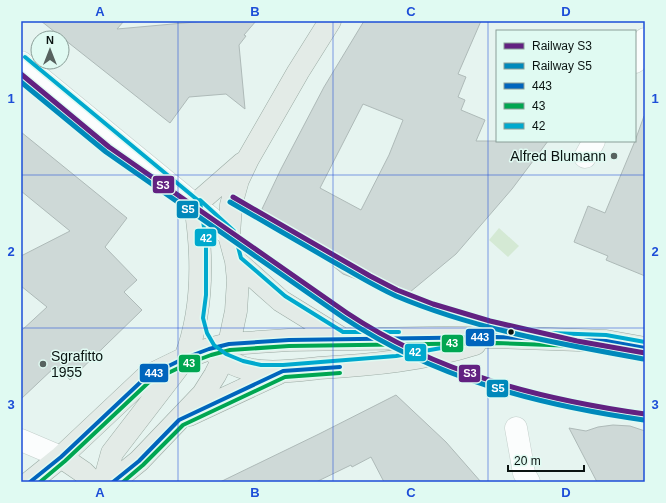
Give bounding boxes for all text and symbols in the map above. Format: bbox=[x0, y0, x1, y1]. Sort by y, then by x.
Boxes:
text: A bbox=[95, 4, 105, 19]
text: B bbox=[250, 4, 260, 19]
text: C bbox=[406, 4, 416, 19]
text: D bbox=[561, 4, 571, 19]
north arrow bbox=[30, 30, 70, 70]
legend bbox=[496, 30, 636, 142]
text: N bbox=[46, 34, 54, 46]
text: Railway S3 bbox=[532, 39, 592, 53]
text: Railway S5 bbox=[532, 59, 592, 73]
text: 443 bbox=[532, 79, 552, 93]
text: 1 bbox=[7, 91, 15, 106]
text: 1 bbox=[651, 91, 659, 106]
text: 43 bbox=[532, 99, 546, 113]
text: 42 bbox=[532, 119, 546, 133]
place label: Alfred Blumann bbox=[510, 148, 606, 164]
marker: Alfred Blumann bbox=[609, 151, 619, 161]
line badge: S3 bbox=[152, 175, 175, 194]
text: S3 bbox=[156, 179, 170, 191]
line badge: S5 bbox=[176, 200, 199, 219]
text: S5 bbox=[181, 203, 195, 215]
line badge: 42 bbox=[194, 228, 217, 247]
text: 42 bbox=[200, 232, 212, 244]
text: 2 bbox=[7, 244, 15, 259]
text: 2 bbox=[651, 244, 659, 259]
unlabelled marker bbox=[506, 327, 516, 337]
line badge: 443 bbox=[465, 328, 495, 347]
text: 443 bbox=[471, 331, 489, 343]
line badge: 43 bbox=[441, 334, 464, 353]
text: 43 bbox=[446, 337, 458, 349]
line badge: 42 bbox=[404, 343, 427, 362]
text: 42 bbox=[409, 346, 421, 358]
place label: Sgrafitto 1955 bbox=[51, 348, 103, 380]
line badge: 43 bbox=[178, 354, 201, 373]
text: 43 bbox=[183, 357, 195, 369]
marker: Sgrafitto 1955 bbox=[38, 359, 48, 369]
line badge: 443 bbox=[139, 363, 169, 383]
line badge: S3 bbox=[458, 364, 481, 383]
text: 443 bbox=[145, 367, 163, 379]
text: S3 bbox=[463, 367, 477, 379]
line badge: S5 bbox=[486, 379, 509, 398]
text: S5 bbox=[491, 382, 505, 394]
text: 3 bbox=[7, 397, 15, 412]
text: 3 bbox=[651, 397, 659, 412]
scale bar bbox=[508, 447, 584, 473]
text: 20 m bbox=[514, 454, 541, 468]
text: A bbox=[95, 485, 105, 500]
text: B bbox=[250, 485, 260, 500]
text: C bbox=[406, 485, 416, 500]
text: D bbox=[561, 485, 571, 500]

